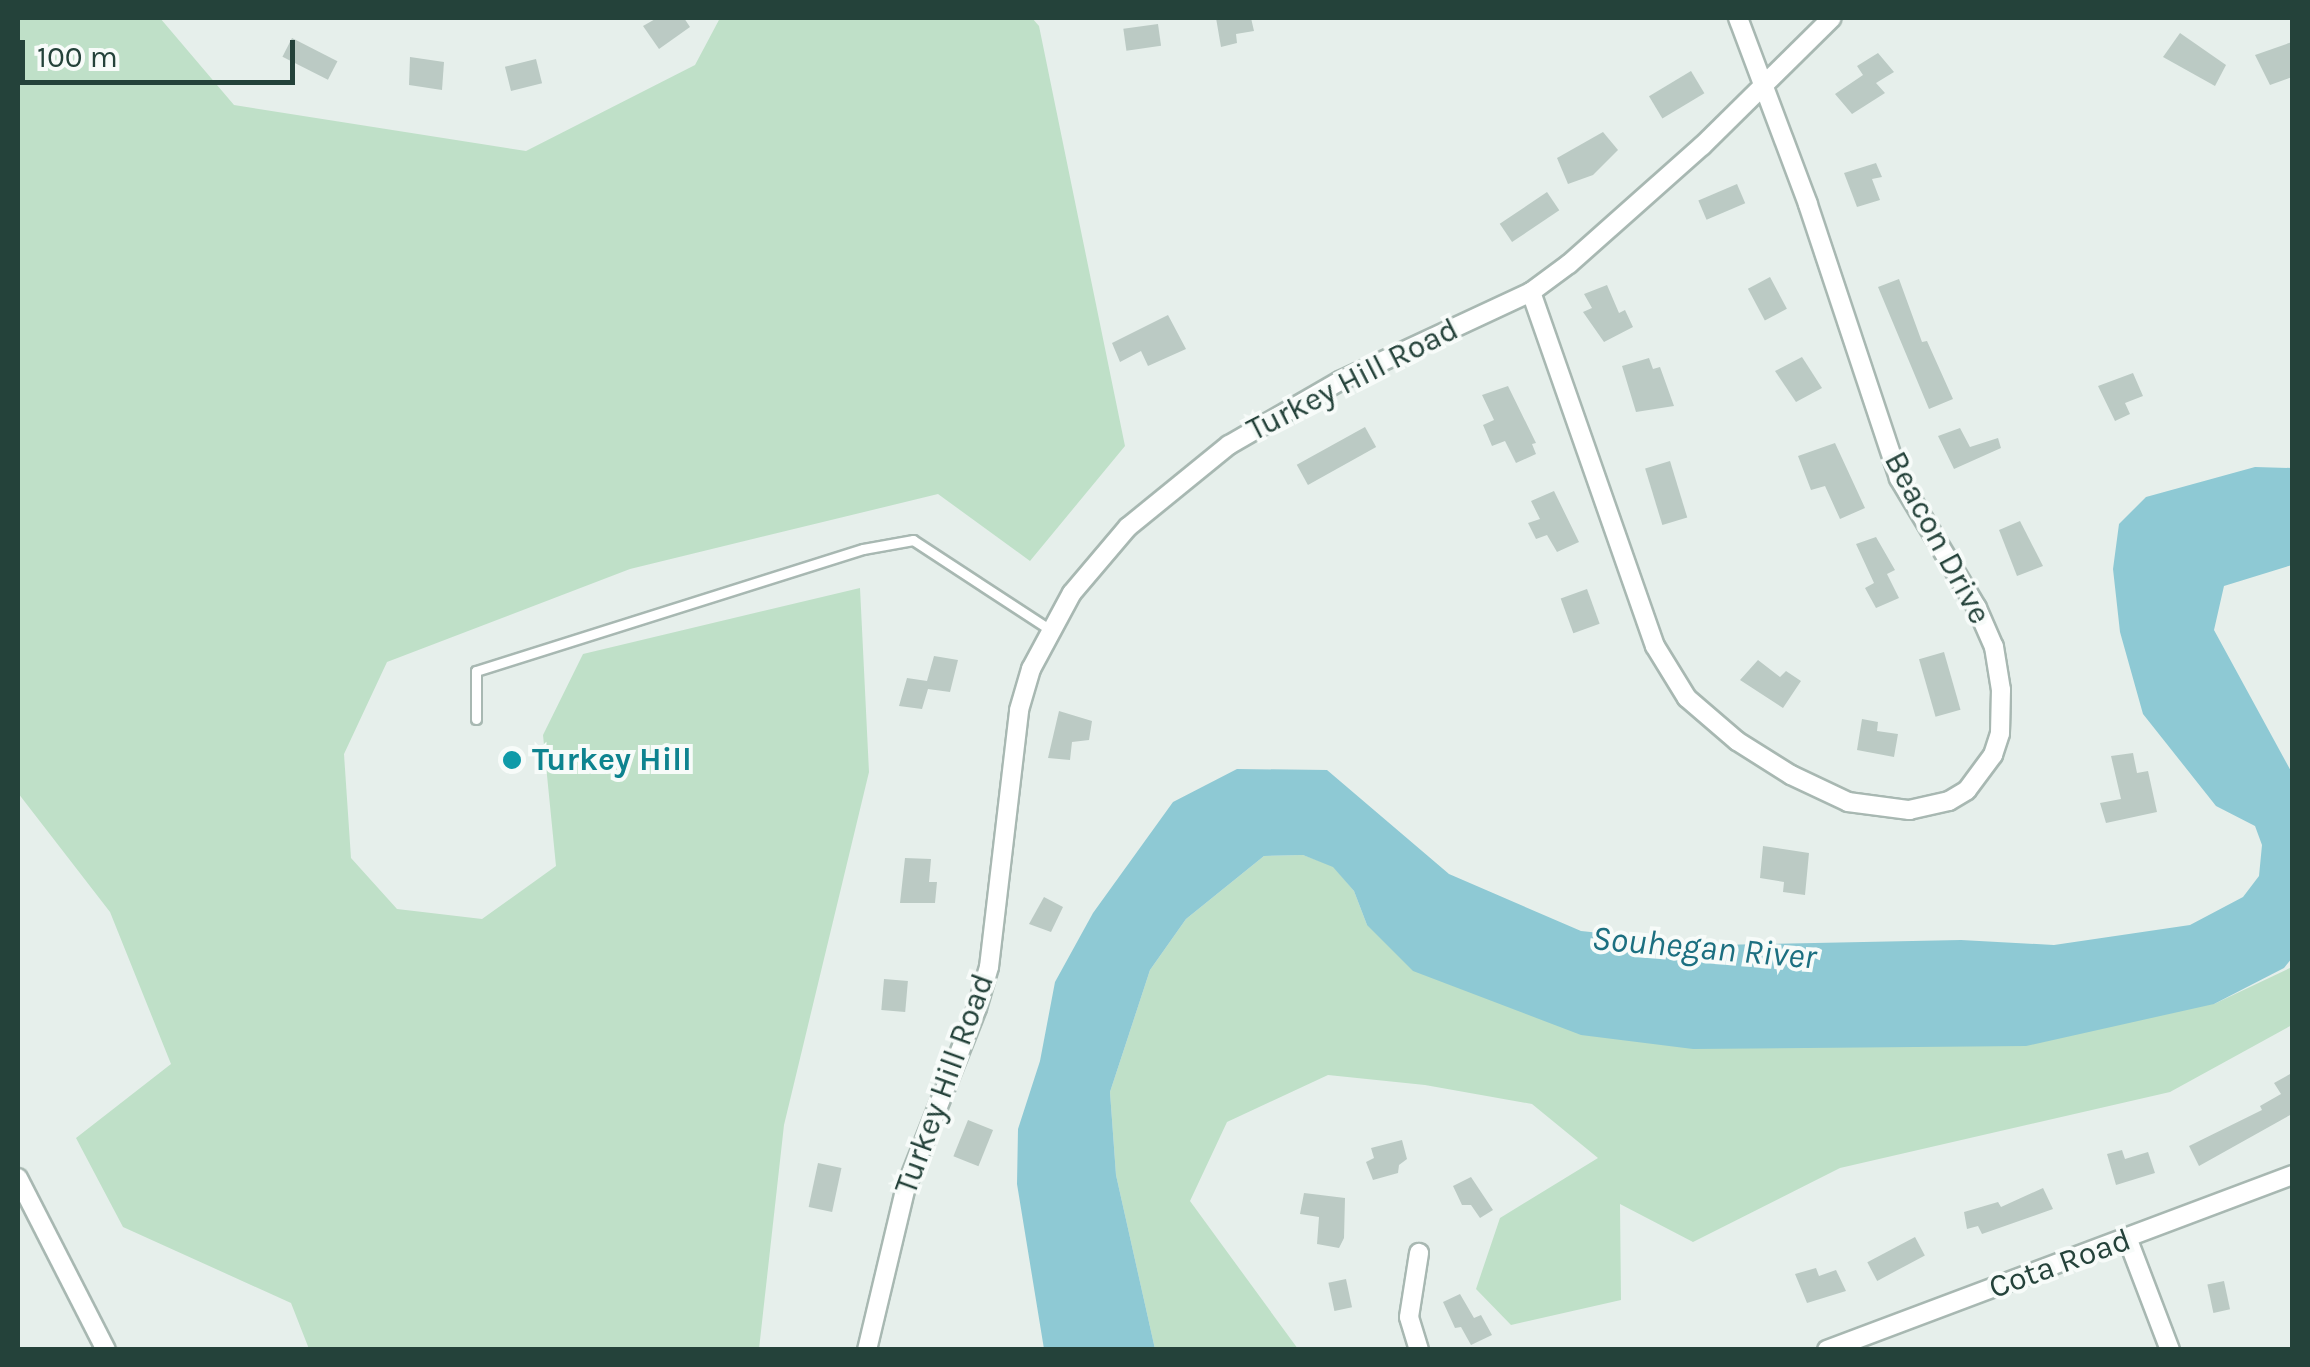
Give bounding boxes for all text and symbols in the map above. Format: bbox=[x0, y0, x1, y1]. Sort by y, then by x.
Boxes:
scale bar bbox=[25, 20, 300, 82]
text: 100 m bbox=[37, 39, 118, 75]
street label: Turkey Hill Road bbox=[1241, 310, 1465, 450]
street label: Beacon Drive bbox=[1876, 445, 1998, 631]
place label: Turkey Hill bbox=[532, 741, 692, 779]
marker: Turkey Hill bbox=[501, 749, 523, 771]
water label: Souhegan River bbox=[1590, 917, 1818, 979]
street label: Turkey Hill Road bbox=[887, 969, 1003, 1199]
street label: Cota Road bbox=[1984, 1221, 2136, 1307]

